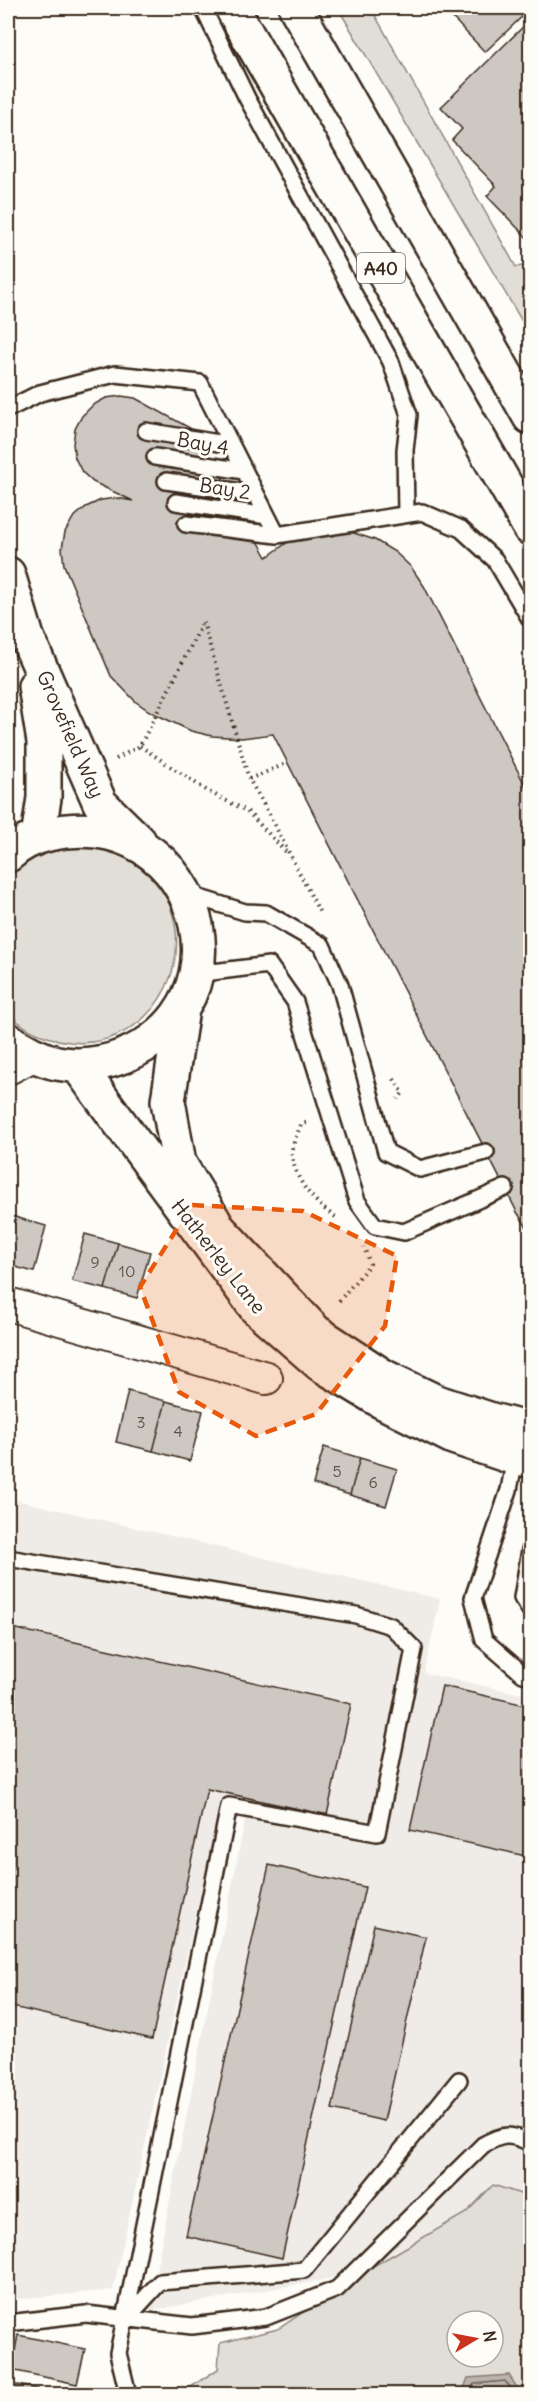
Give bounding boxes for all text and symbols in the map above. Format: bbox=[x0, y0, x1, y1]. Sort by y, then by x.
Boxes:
road number: A40 bbox=[357, 253, 405, 283]
street label: Bay 4 bbox=[175, 426, 231, 460]
street label: Bay 2 bbox=[198, 472, 252, 504]
street label: Grovefield Way bbox=[32, 666, 110, 802]
street label: Hatherley Lane bbox=[166, 1194, 272, 1318]
house number: 9 bbox=[90, 1252, 100, 1272]
house number: 10 bbox=[119, 1261, 135, 1281]
house number: 3 bbox=[136, 1412, 146, 1432]
house number: 4 bbox=[173, 1421, 183, 1441]
house number: 5 bbox=[332, 1461, 342, 1481]
house number: 6 bbox=[368, 1472, 378, 1492]
north arrow bbox=[445, 2309, 505, 2369]
text: N bbox=[479, 2329, 501, 2344]

